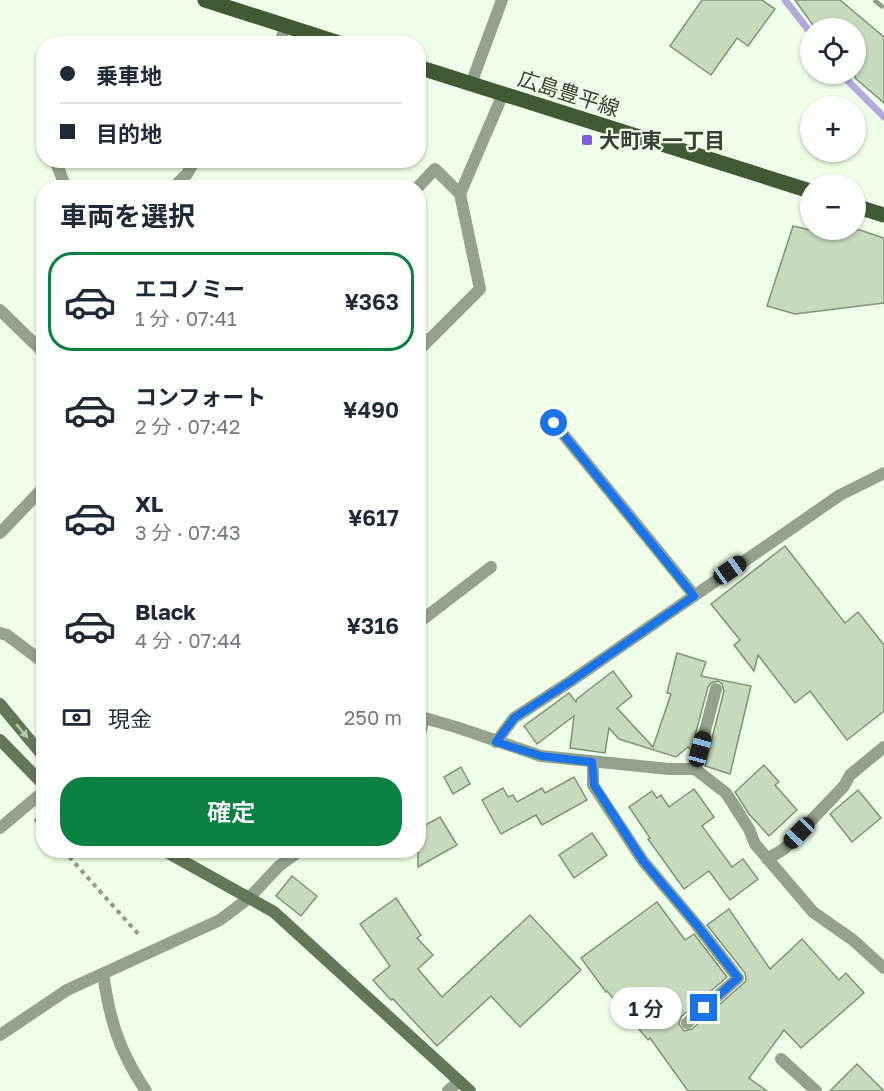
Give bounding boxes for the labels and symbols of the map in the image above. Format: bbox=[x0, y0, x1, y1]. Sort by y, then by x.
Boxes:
street label: 広島豊平線 bbox=[515, 64, 623, 122]
place label: 大町東一丁目 bbox=[599, 127, 725, 153]
marker: 大町東一丁目 bbox=[580, 133, 594, 147]
route start bbox=[540, 409, 567, 436]
car bbox=[710, 552, 750, 588]
one-way arrow bbox=[15, 723, 27, 738]
car bbox=[687, 729, 713, 769]
car bbox=[780, 814, 818, 852]
callout: 1 分 bbox=[611, 987, 683, 1029]
route end bbox=[690, 994, 717, 1021]

